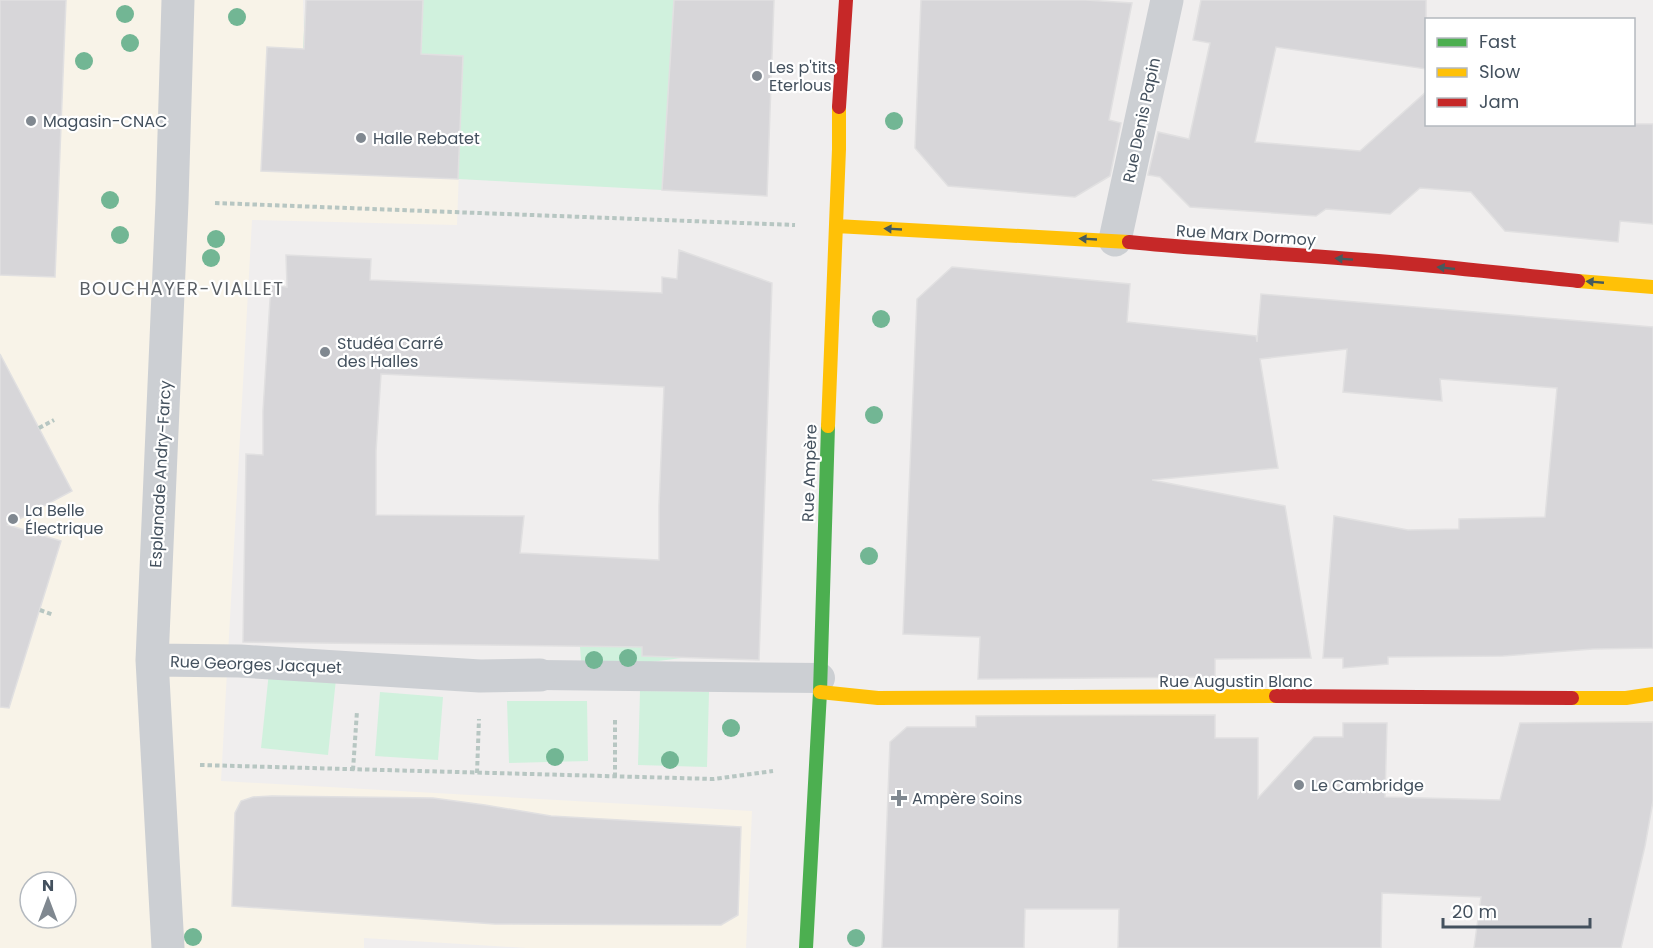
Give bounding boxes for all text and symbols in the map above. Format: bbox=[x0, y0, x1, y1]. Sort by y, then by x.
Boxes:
legend bbox=[1425, 18, 1635, 126]
text: Fast bbox=[1479, 29, 1516, 54]
street label: Rue Denis Papin bbox=[1117, 55, 1166, 185]
place label: Les p'tits Eterlous bbox=[769, 56, 836, 97]
text: Slow bbox=[1479, 59, 1521, 84]
marker: Les p'tits Eterlous bbox=[750, 69, 764, 83]
text: Jam bbox=[1479, 89, 1519, 114]
place label: Magasin-CNAC bbox=[43, 110, 167, 133]
marker: Magasin-CNAC bbox=[24, 114, 38, 128]
place label: Halle Rebatet bbox=[373, 127, 480, 150]
marker: Halle Rebatet bbox=[354, 131, 368, 145]
street label: Rue Marx Dormoy bbox=[1175, 219, 1317, 252]
one-way arrow bbox=[883, 225, 902, 234]
one-way arrow bbox=[1078, 234, 1097, 243]
one-way arrow bbox=[1334, 254, 1353, 264]
one-way arrow bbox=[1436, 263, 1455, 273]
district label: BOUCHAYER-VIALLET bbox=[79, 276, 285, 301]
one-way arrow bbox=[1585, 277, 1604, 287]
place label: Studéa Carré des Halles bbox=[337, 332, 443, 373]
marker: Studéa Carré des Halles bbox=[318, 345, 332, 359]
street label: Esplanade Andry-Farcy bbox=[144, 380, 177, 568]
street label: Rue Ampère bbox=[796, 424, 823, 522]
place label: La Belle Électrique bbox=[25, 499, 104, 540]
marker: La Belle Électrique bbox=[6, 512, 20, 526]
street label: Rue Georges Jacquet bbox=[170, 650, 342, 679]
street label: Rue Augustin Blanc bbox=[1159, 670, 1313, 693]
place label: Le Cambridge bbox=[1311, 774, 1424, 797]
marker: Le Cambridge bbox=[1292, 778, 1306, 792]
place label: Ampère Soins bbox=[912, 787, 1022, 810]
marker: Ampère Soins bbox=[890, 789, 908, 807]
north arrow bbox=[18, 870, 78, 930]
text: N bbox=[42, 874, 54, 897]
scale bar bbox=[1443, 891, 1590, 929]
text: 20 m bbox=[1452, 899, 1497, 924]

